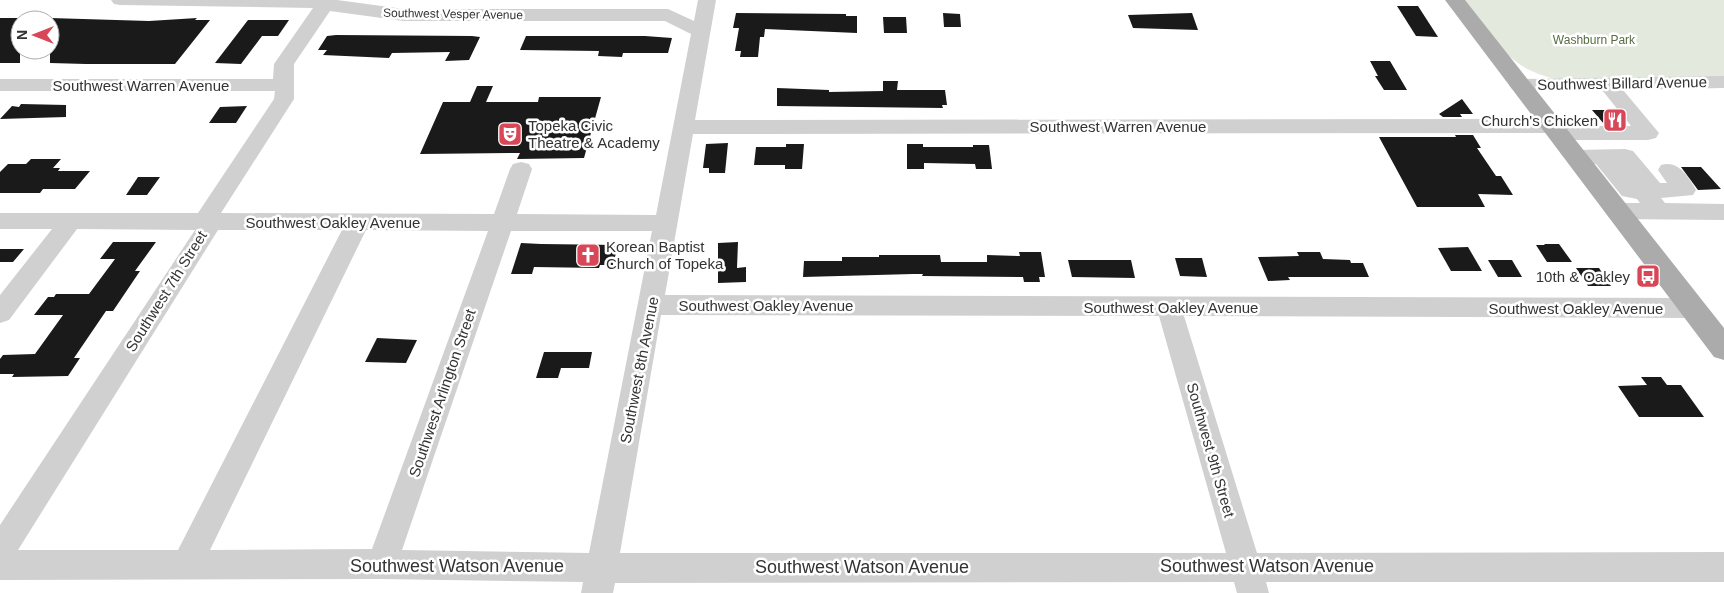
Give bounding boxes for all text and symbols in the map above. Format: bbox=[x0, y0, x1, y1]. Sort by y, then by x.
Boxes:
street label: Southwest Vesper Avenue bbox=[383, 6, 523, 22]
north arrow bbox=[10, 10, 60, 60]
text: N bbox=[14, 30, 30, 40]
park label: Washburn Park bbox=[1553, 33, 1636, 47]
street label: Southwest Billard Avenue bbox=[1537, 73, 1707, 93]
street label: Southwest Warren Avenue bbox=[53, 77, 229, 94]
restaurant icon: Church's Chicken bbox=[1602, 107, 1628, 133]
place label: Church's Chicken bbox=[1481, 112, 1598, 129]
place label: Topeka Civic Theatre & Academy bbox=[528, 117, 660, 151]
street label: Southwest Warren Avenue bbox=[1030, 118, 1206, 135]
theatre icon: Topeka Civic Theatre & Academy bbox=[497, 121, 523, 147]
street label: Southwest Oakley Avenue bbox=[246, 214, 420, 231]
street label: Southwest 7th Street bbox=[122, 227, 211, 355]
place label: Korean Baptist Church of Topeka bbox=[606, 238, 724, 272]
church icon: Korean Baptist Church of Topeka bbox=[575, 242, 601, 268]
bus stop icon: 10th & Oakley bbox=[1635, 263, 1661, 289]
place label: 10th & Oakley bbox=[1536, 268, 1631, 285]
street label: Southwest 8th Avenue bbox=[616, 295, 662, 445]
street label: Southwest Oakley Avenue bbox=[679, 297, 853, 314]
street label: Southwest Oakley Avenue bbox=[1084, 299, 1258, 316]
street label: Southwest Oakley Avenue bbox=[1489, 300, 1663, 317]
street label: Southwest Arlington Street bbox=[405, 306, 479, 479]
street label: Southwest 9th Street bbox=[1184, 381, 1239, 520]
street label: Southwest Watson Avenue bbox=[350, 556, 564, 576]
street label: Southwest Watson Avenue bbox=[1160, 556, 1374, 576]
street label: Southwest Watson Avenue bbox=[755, 557, 969, 577]

